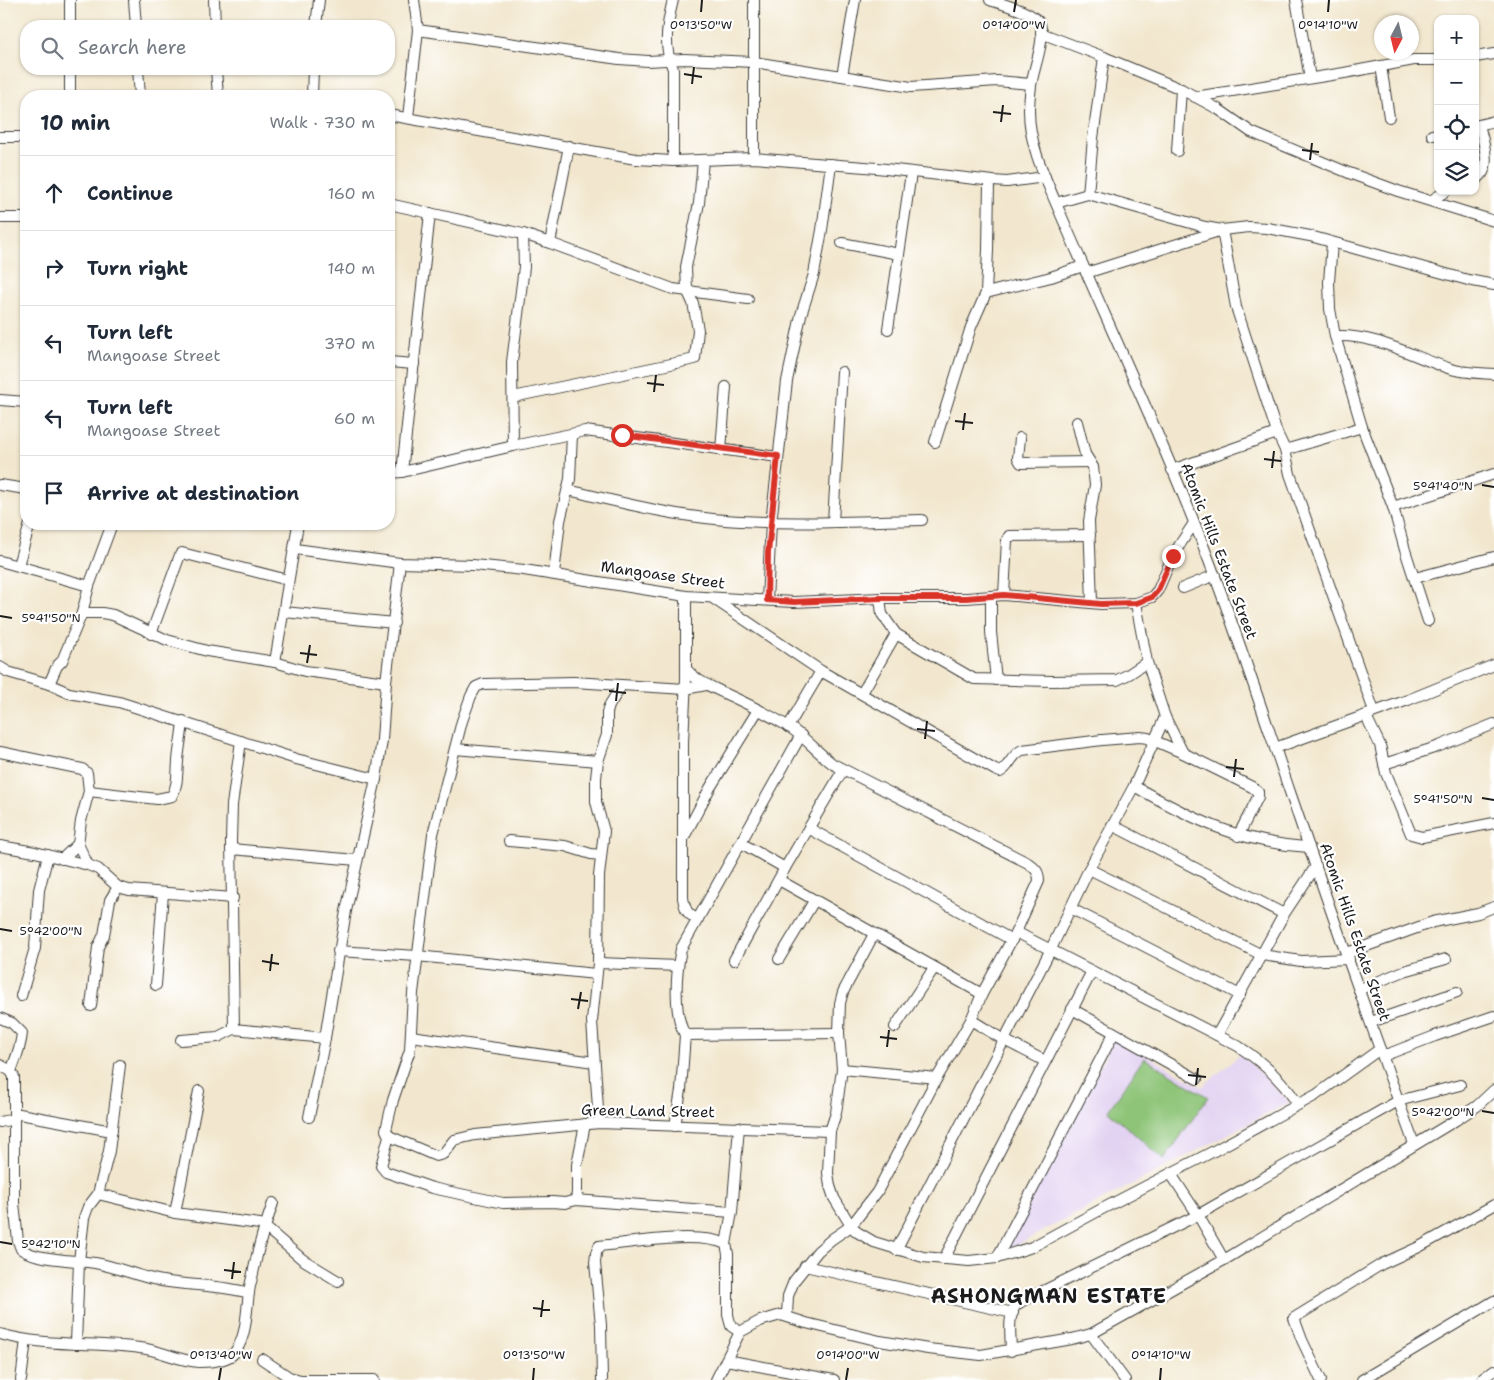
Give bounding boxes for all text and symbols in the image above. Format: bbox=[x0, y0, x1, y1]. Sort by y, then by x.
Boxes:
north arrow bbox=[1374, 15, 1419, 60]
map controls bbox=[1434, 15, 1479, 195]
button: + bbox=[1434, 15, 1479, 60]
text: 0°13'50"W bbox=[670, 17, 732, 33]
text: 0°14'00"W bbox=[982, 17, 1046, 33]
text: 0°14'10"W bbox=[1298, 17, 1358, 33]
search box bbox=[20, 20, 395, 75]
icon: search bbox=[38, 34, 66, 62]
text: Search here bbox=[78, 35, 187, 60]
button: − bbox=[1434, 60, 1479, 105]
button: locate bbox=[1434, 105, 1479, 150]
text: 10 min bbox=[40, 109, 110, 137]
text: Walk · 730 m bbox=[269, 112, 375, 133]
button: layers bbox=[1434, 150, 1479, 195]
icon: ahead bbox=[40, 179, 68, 207]
text: Continue bbox=[87, 181, 173, 206]
text: 160 m bbox=[328, 183, 375, 204]
icon: right bbox=[40, 254, 68, 282]
text: Turn right bbox=[87, 256, 188, 281]
text: 140 m bbox=[328, 258, 375, 279]
text: Turn left bbox=[87, 320, 173, 345]
icon: left bbox=[40, 329, 68, 357]
text: 370 m bbox=[324, 333, 375, 354]
text: Mangoase Street bbox=[87, 345, 220, 366]
text: Turn left bbox=[87, 395, 173, 420]
icon: left bbox=[40, 404, 68, 432]
text: 60 m bbox=[334, 408, 375, 429]
text: Mangoase Street bbox=[87, 420, 220, 441]
route start bbox=[611, 424, 634, 447]
street label: Atomic Hills Estate Street bbox=[1176, 460, 1262, 642]
text: 5°41'40"N bbox=[1413, 478, 1473, 494]
icon: arrive bbox=[40, 479, 68, 507]
text: Arrive at destination bbox=[87, 481, 299, 506]
route end bbox=[1162, 545, 1185, 568]
street label: Mangoase Street bbox=[600, 556, 726, 594]
text: 5°41'50"N bbox=[21, 610, 81, 626]
text: 5°41'50"N bbox=[1413, 791, 1473, 807]
street label: Atomic Hills Estate Street bbox=[1315, 840, 1395, 1024]
text: 5°42'00"N bbox=[20, 923, 82, 939]
street label: Green Land Street bbox=[581, 1100, 715, 1122]
text: 5°42'00"N bbox=[1412, 1104, 1474, 1120]
text: 5°42'10"N bbox=[21, 1236, 81, 1252]
district label: ASHONGMAN ESTATE bbox=[931, 1283, 1167, 1309]
text: 0°13'40"W bbox=[189, 1347, 253, 1363]
text: 0°13'50"W bbox=[503, 1347, 565, 1363]
text: 0°14'00"W bbox=[816, 1347, 880, 1363]
text: 0°14'10"W bbox=[1131, 1347, 1191, 1363]

